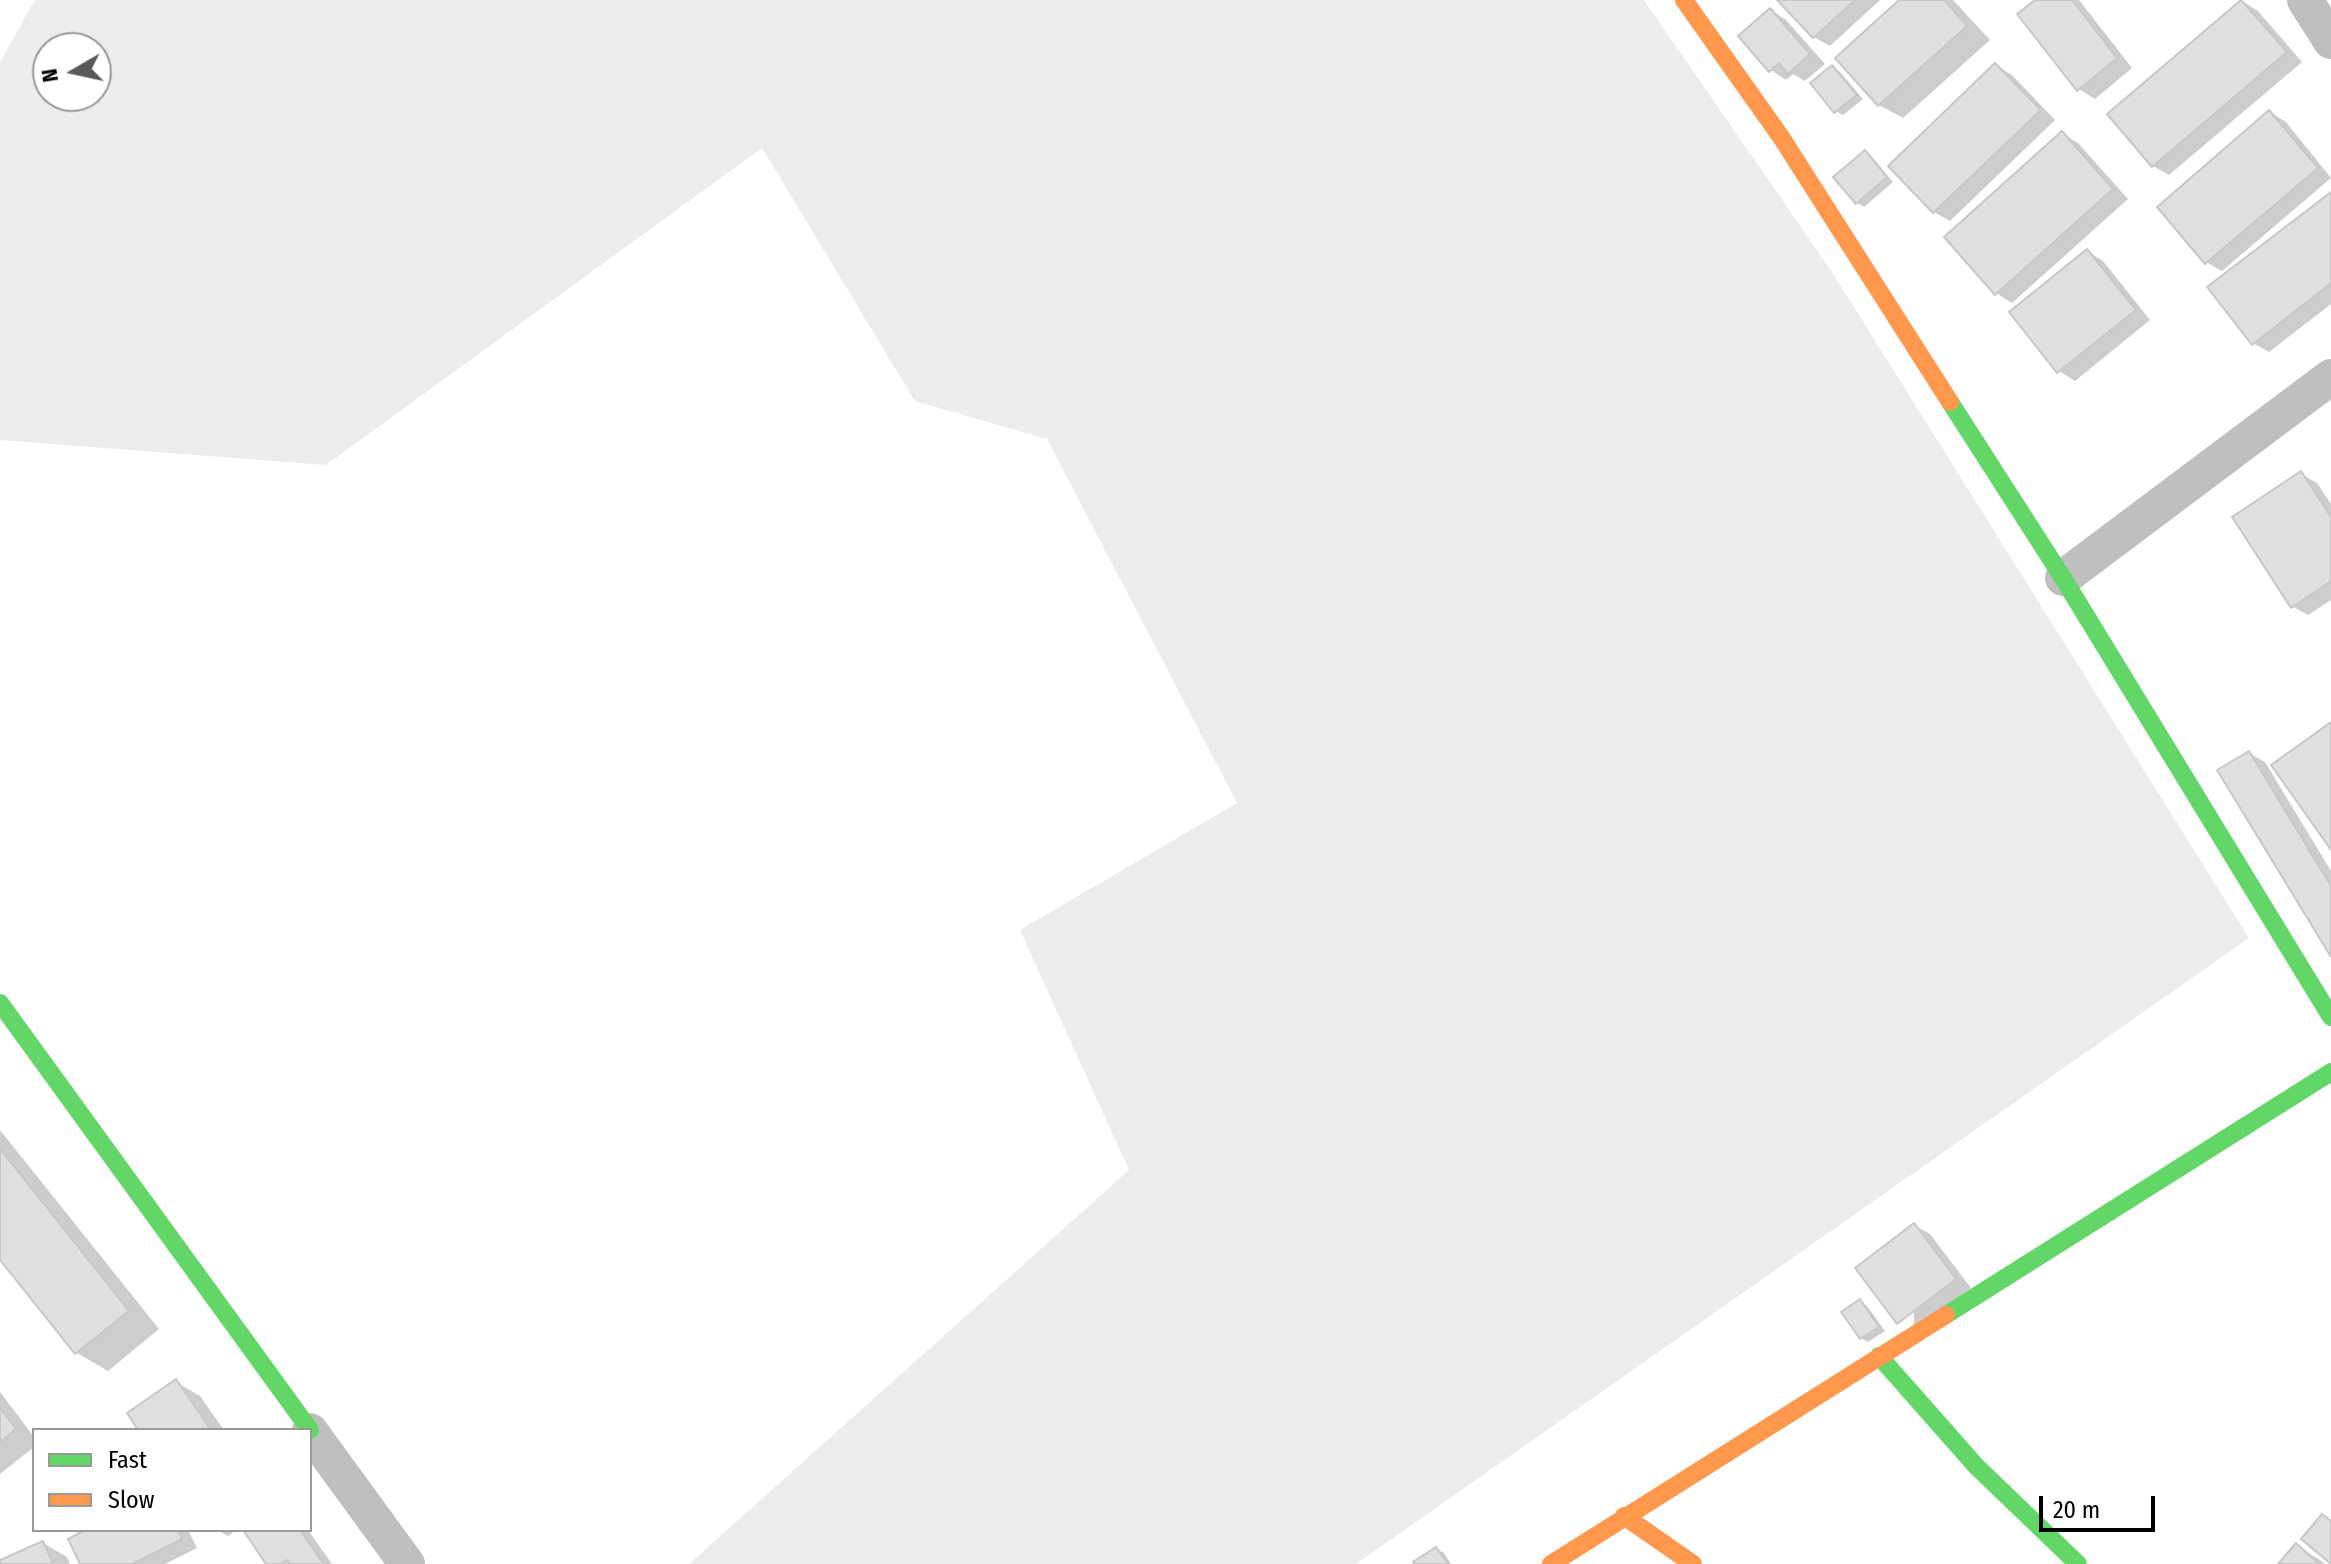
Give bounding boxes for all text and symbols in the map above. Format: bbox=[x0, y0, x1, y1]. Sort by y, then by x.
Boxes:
north arrow bbox=[32, 32, 112, 112]
text: N bbox=[35, 67, 64, 84]
legend bbox=[32, 1428, 312, 1532]
text: Fast bbox=[108, 1446, 147, 1474]
scale bar bbox=[2043, 1480, 2159, 1530]
text: Slow bbox=[108, 1486, 154, 1514]
text: 20 m bbox=[2053, 1496, 2100, 1524]

